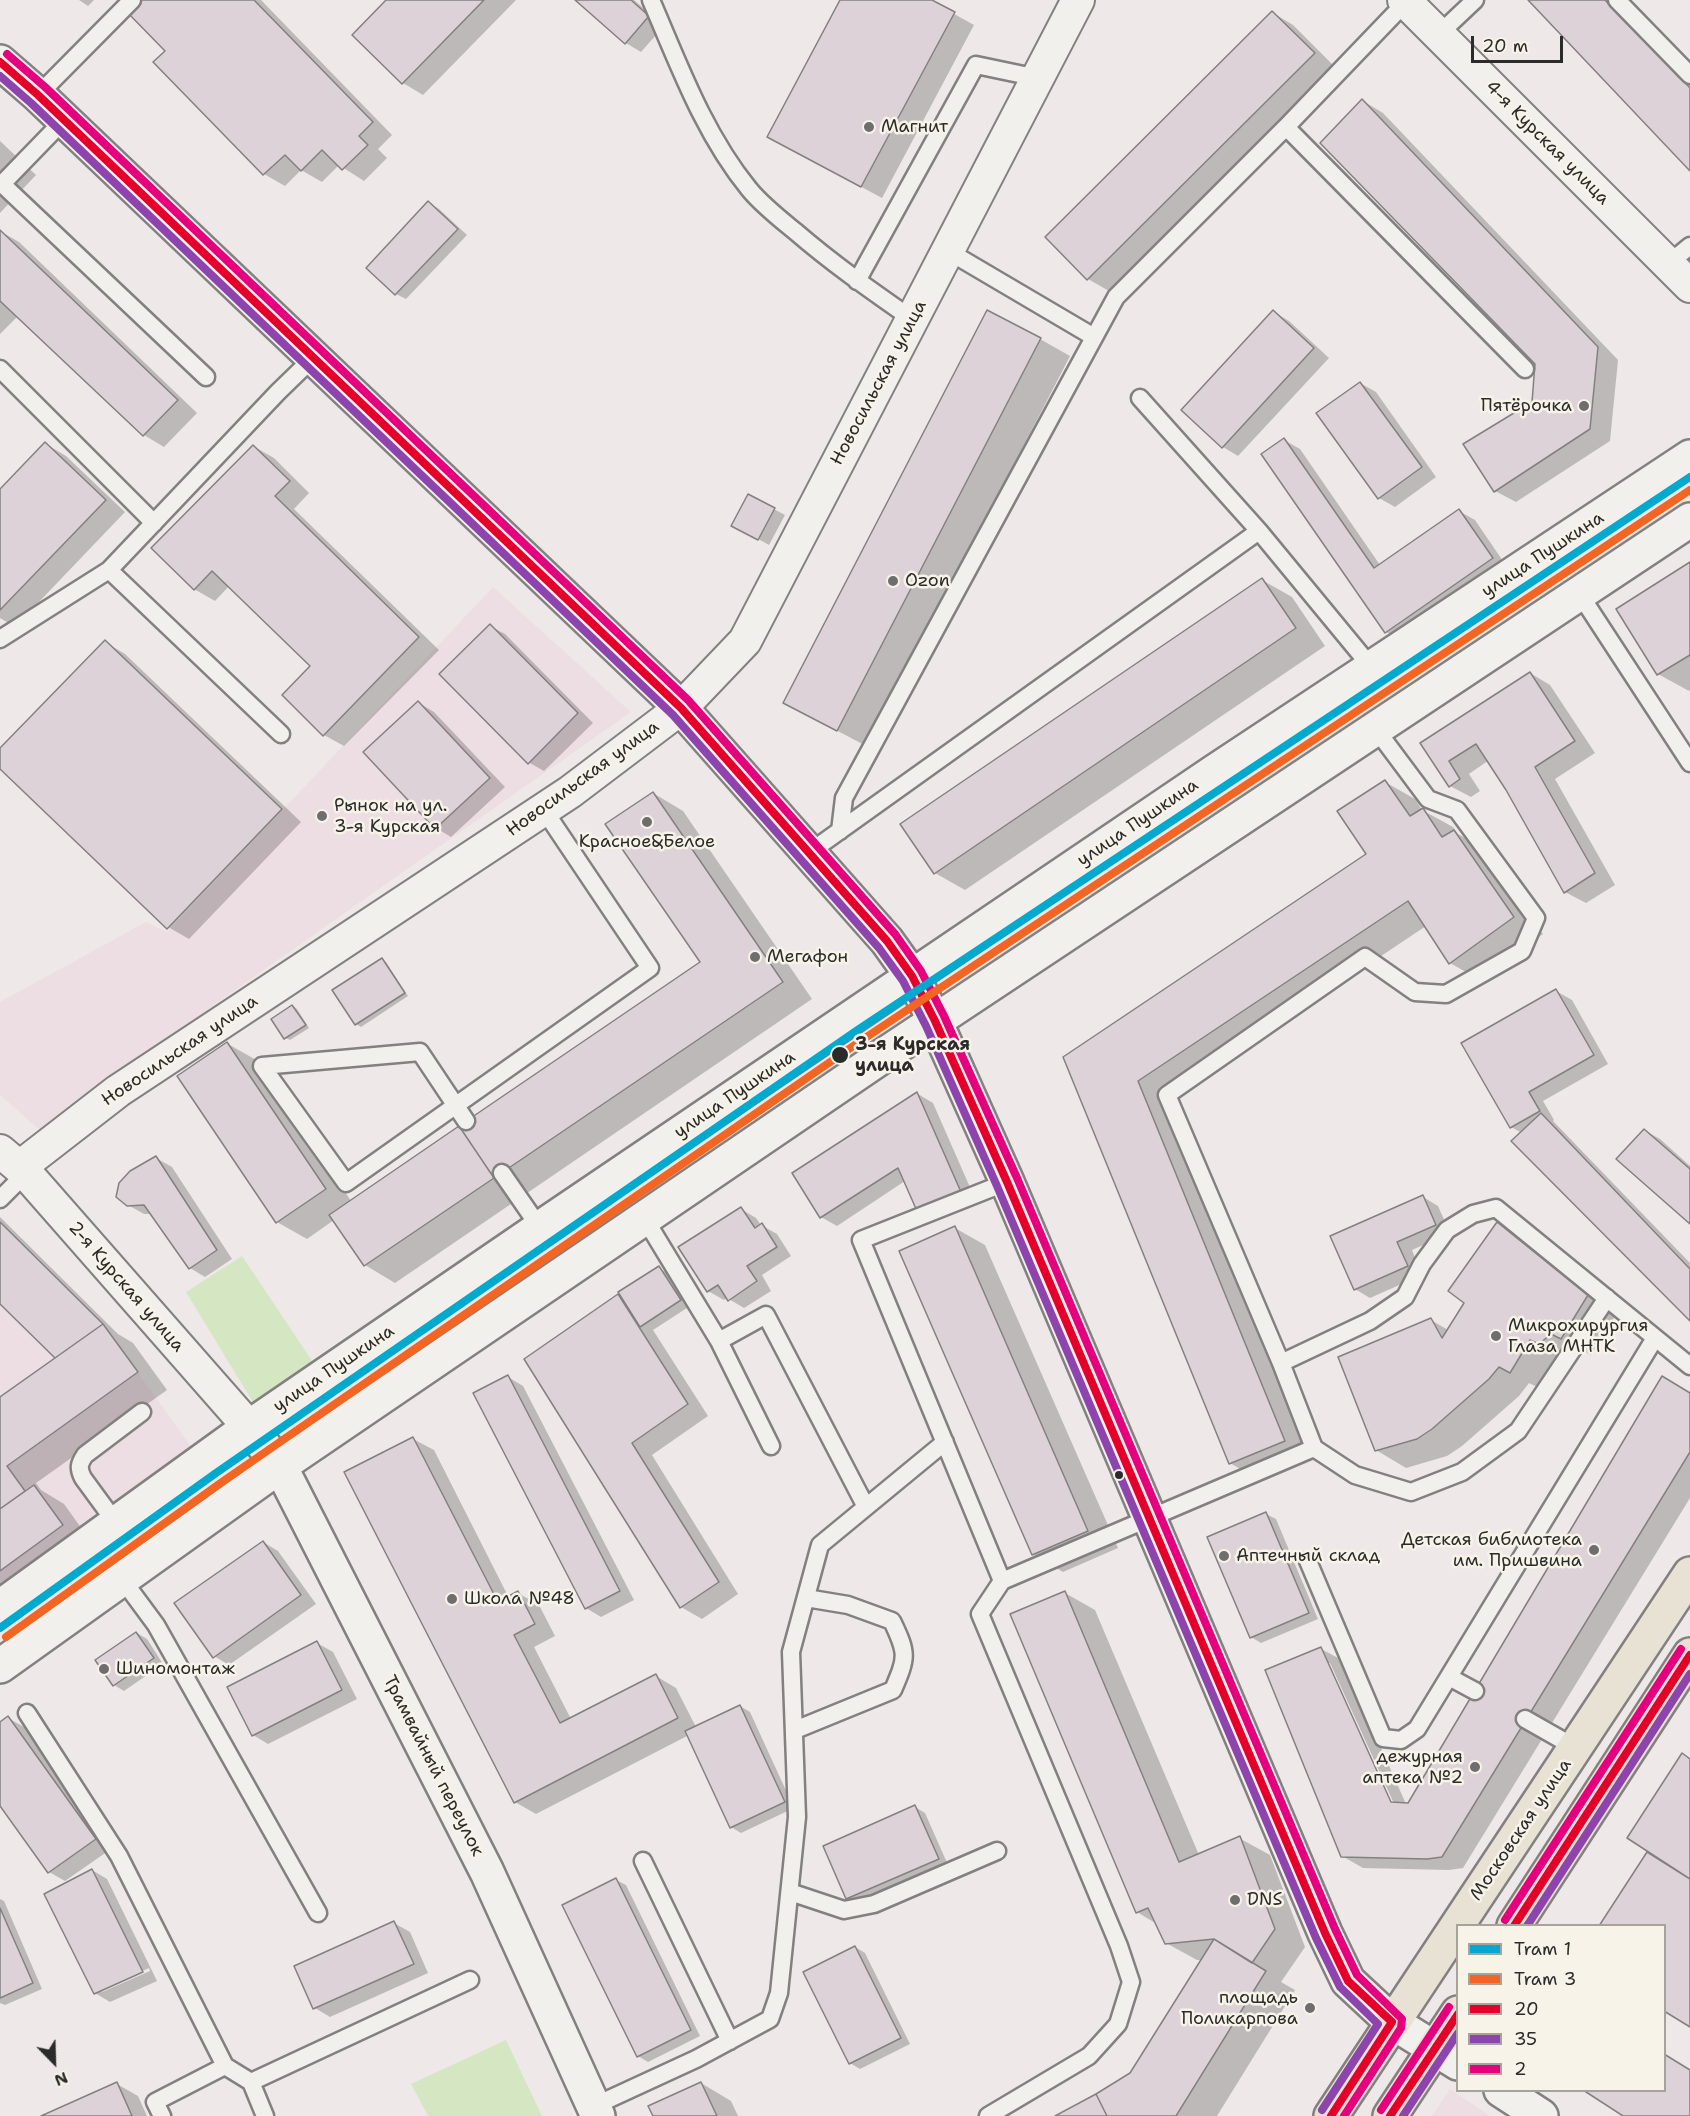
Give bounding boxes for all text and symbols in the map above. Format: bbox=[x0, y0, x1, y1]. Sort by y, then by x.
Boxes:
scale bar bbox=[1474, 24, 1566, 62]
text: 20 m bbox=[1482, 34, 1528, 58]
street label: 4-я Курская улица bbox=[1480, 76, 1614, 210]
place label: Магнит bbox=[881, 116, 948, 138]
marker: Магнит bbox=[862, 120, 876, 134]
street label: Новосильская улица bbox=[826, 297, 932, 469]
place label: Пятёрочка bbox=[1481, 395, 1572, 417]
marker: Пятёрочка bbox=[1577, 399, 1591, 413]
street label: улица Пушкина bbox=[1478, 507, 1608, 603]
place label: Ozon bbox=[905, 570, 950, 592]
marker: Ozon bbox=[886, 574, 900, 588]
street label: Новосильская улица bbox=[502, 716, 664, 842]
street label: улица Пушкина bbox=[1073, 775, 1203, 871]
place label: Рынок на ул. 3-я Курская bbox=[334, 795, 447, 838]
marker: Рынок на ул. 3-я Курская bbox=[315, 809, 329, 823]
marker: Красное&Белое bbox=[640, 815, 654, 829]
place label: Красное&Белое bbox=[579, 831, 715, 853]
place label: Мегафон bbox=[767, 946, 848, 968]
marker: Мегафон bbox=[748, 950, 762, 964]
street label: Новосильская улица bbox=[98, 991, 262, 1111]
place label: 3-я Курская улица bbox=[855, 1034, 970, 1076]
marker: 3-я Курская улица bbox=[830, 1045, 850, 1065]
street label: улица Пушкина bbox=[670, 1047, 800, 1143]
street label: 2-я Курская улица bbox=[64, 1217, 188, 1357]
place label: Микрохирургия Глаза МНТК bbox=[1508, 1315, 1648, 1358]
street label: улица Пушкина bbox=[269, 1321, 399, 1417]
marker: Микрохирургия Глаза МНТК bbox=[1489, 1329, 1503, 1343]
unlabelled marker bbox=[1113, 1469, 1125, 1481]
place label: Детская библиотека им. Пришвина bbox=[1401, 1529, 1582, 1572]
marker: Детская библиотека им. Пришвина bbox=[1587, 1543, 1601, 1557]
place label: Аптечный склад bbox=[1236, 1545, 1380, 1567]
marker: Аптечный склад bbox=[1217, 1549, 1231, 1563]
place label: Школа №48 bbox=[464, 1588, 575, 1610]
marker: Школа №48 bbox=[445, 1592, 459, 1606]
place label: Шиномонтаж bbox=[116, 1658, 235, 1680]
marker: Шиномонтаж bbox=[97, 1662, 111, 1676]
street label: Трамвайный переулок bbox=[378, 1672, 488, 1860]
place label: дежурная аптека №2 bbox=[1362, 1746, 1463, 1788]
street label: Московская улица bbox=[1466, 1755, 1576, 1905]
marker: дежурная аптека №2 bbox=[1468, 1760, 1482, 1774]
place label: DNS bbox=[1247, 1889, 1282, 1911]
marker: DNS bbox=[1228, 1893, 1242, 1907]
legend bbox=[1456, 1924, 1666, 2092]
text: Tram 1 bbox=[1514, 1937, 1571, 1961]
text: Tram 3 bbox=[1514, 1967, 1576, 1991]
place label: площадь Поликарпова bbox=[1181, 1987, 1298, 2030]
text: 20 bbox=[1514, 1997, 1539, 2021]
marker: площадь Поликарпова bbox=[1303, 2001, 1317, 2015]
text: 35 bbox=[1514, 2027, 1537, 2051]
north arrow bbox=[24, 2032, 84, 2092]
text: 2 bbox=[1514, 2057, 1527, 2081]
text: N bbox=[51, 2067, 71, 2091]

